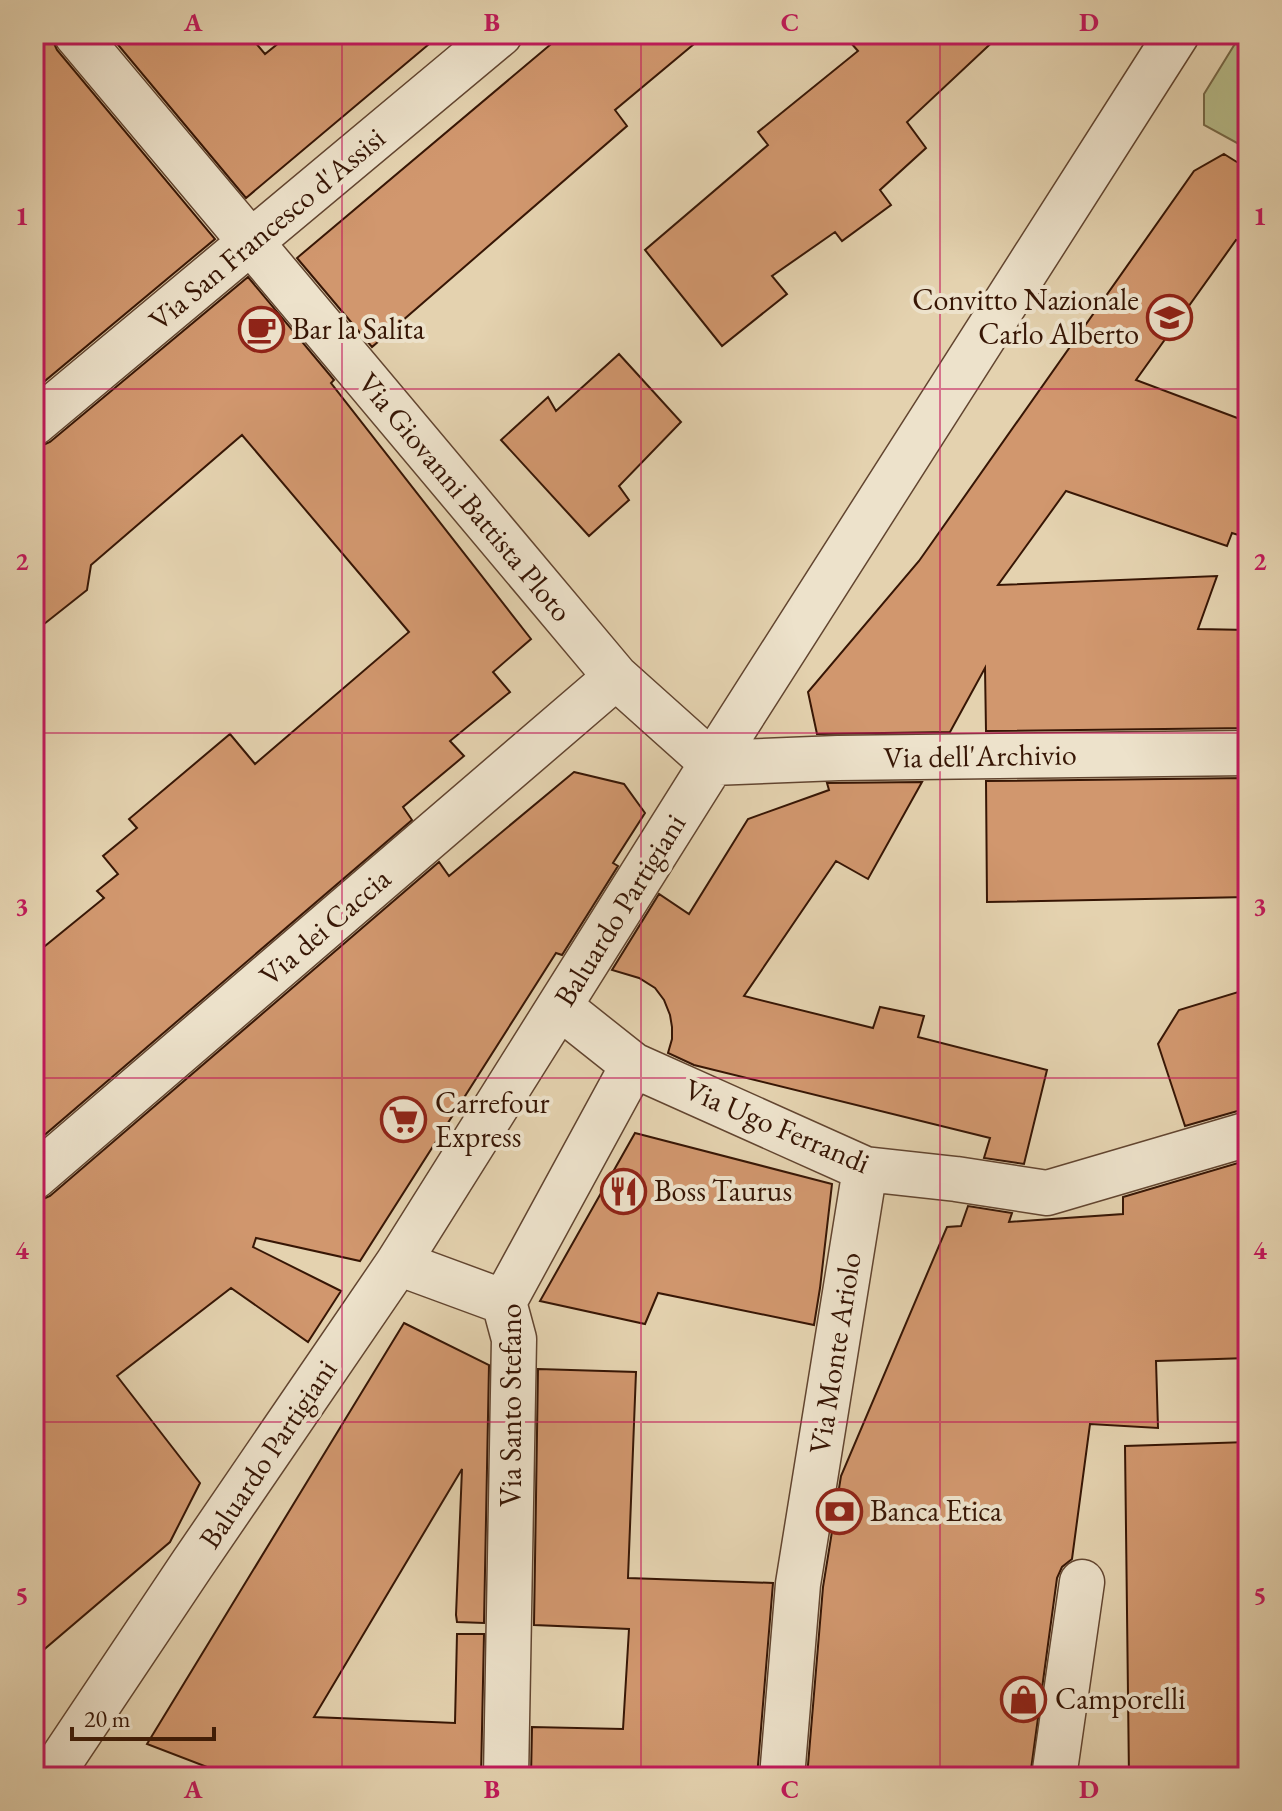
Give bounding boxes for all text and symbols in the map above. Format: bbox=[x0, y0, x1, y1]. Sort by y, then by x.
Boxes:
text: A bbox=[183, 5, 203, 39]
text: B bbox=[484, 5, 500, 39]
text: C bbox=[781, 5, 799, 39]
text: D bbox=[1079, 5, 1099, 39]
street label: Via San Francesco d'Assisi bbox=[140, 118, 393, 339]
text: 1 bbox=[15, 199, 29, 233]
text: 1 bbox=[1253, 199, 1267, 233]
place label: Convitto Nazionale Carlo Alberto bbox=[912, 280, 1139, 353]
school or university icon: Convitto Nazionale Carlo Alberto bbox=[1146, 293, 1194, 341]
cafe icon: Bar la Salita bbox=[237, 305, 285, 353]
place label: Bar la Salita bbox=[292, 309, 425, 348]
street label: Via Giovanni Battista Ploto bbox=[350, 364, 581, 629]
text: 2 bbox=[15, 544, 29, 578]
text: 2 bbox=[1253, 544, 1267, 578]
street label: Via dell'Archivio bbox=[883, 734, 1077, 777]
street label: Baluardo Partigiani bbox=[545, 806, 694, 1013]
street label: Via dei Caccia bbox=[251, 859, 398, 994]
text: 3 bbox=[15, 889, 29, 923]
text: 3 bbox=[1253, 889, 1267, 923]
street label: Via Ugo Ferrandi bbox=[679, 1069, 876, 1182]
place label: Carrefour Express bbox=[435, 1083, 549, 1156]
supermarket icon: Carrefour Express bbox=[380, 1096, 428, 1144]
restaurant icon: Boss Taurus bbox=[599, 1167, 647, 1215]
place label: Boss Taurus bbox=[654, 1171, 792, 1210]
text: 4 bbox=[15, 1233, 29, 1267]
text: 4 bbox=[1253, 1233, 1267, 1267]
street label: Via Monte Ariolo bbox=[799, 1249, 870, 1457]
street label: Via Santo Stefano bbox=[491, 1303, 530, 1507]
street label: Baluardo Partigiani bbox=[190, 1352, 345, 1556]
bank icon: Banca Etica bbox=[815, 1487, 863, 1535]
place label: Banca Etica bbox=[870, 1491, 1002, 1530]
text: 5 bbox=[15, 1578, 29, 1612]
text: 5 bbox=[1253, 1578, 1267, 1612]
shop icon: Camporelli bbox=[1000, 1675, 1048, 1723]
place label: Camporelli bbox=[1055, 1679, 1186, 1718]
scale bar bbox=[72, 1691, 214, 1741]
text: 20 m bbox=[84, 1703, 131, 1734]
text: A bbox=[183, 1772, 203, 1806]
text: B bbox=[484, 1772, 500, 1806]
text: C bbox=[781, 1772, 799, 1806]
text: D bbox=[1079, 1772, 1099, 1806]

